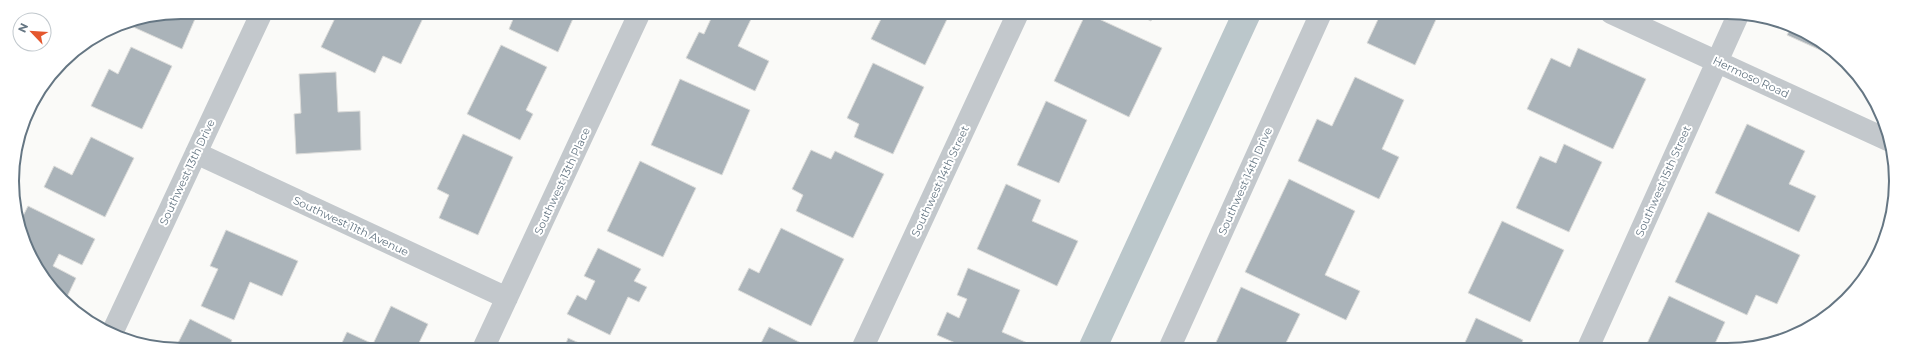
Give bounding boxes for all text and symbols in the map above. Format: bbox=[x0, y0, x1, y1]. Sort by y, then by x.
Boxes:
north arrow bbox=[12, 12, 52, 52]
text: N bbox=[15, 21, 31, 35]
street label: Hermoso Road bbox=[1711, 53, 1791, 101]
street label: Southwest 13th Drive bbox=[156, 116, 218, 227]
street label: Southwest 14th Street bbox=[908, 123, 972, 239]
street label: Southwest 15th Street bbox=[1632, 123, 1694, 239]
street label: Southwest 13th Place bbox=[531, 125, 593, 237]
street label: Southwest 14th Drive bbox=[1215, 125, 1275, 237]
street label: Southwest 11th Avenue bbox=[291, 193, 411, 259]

